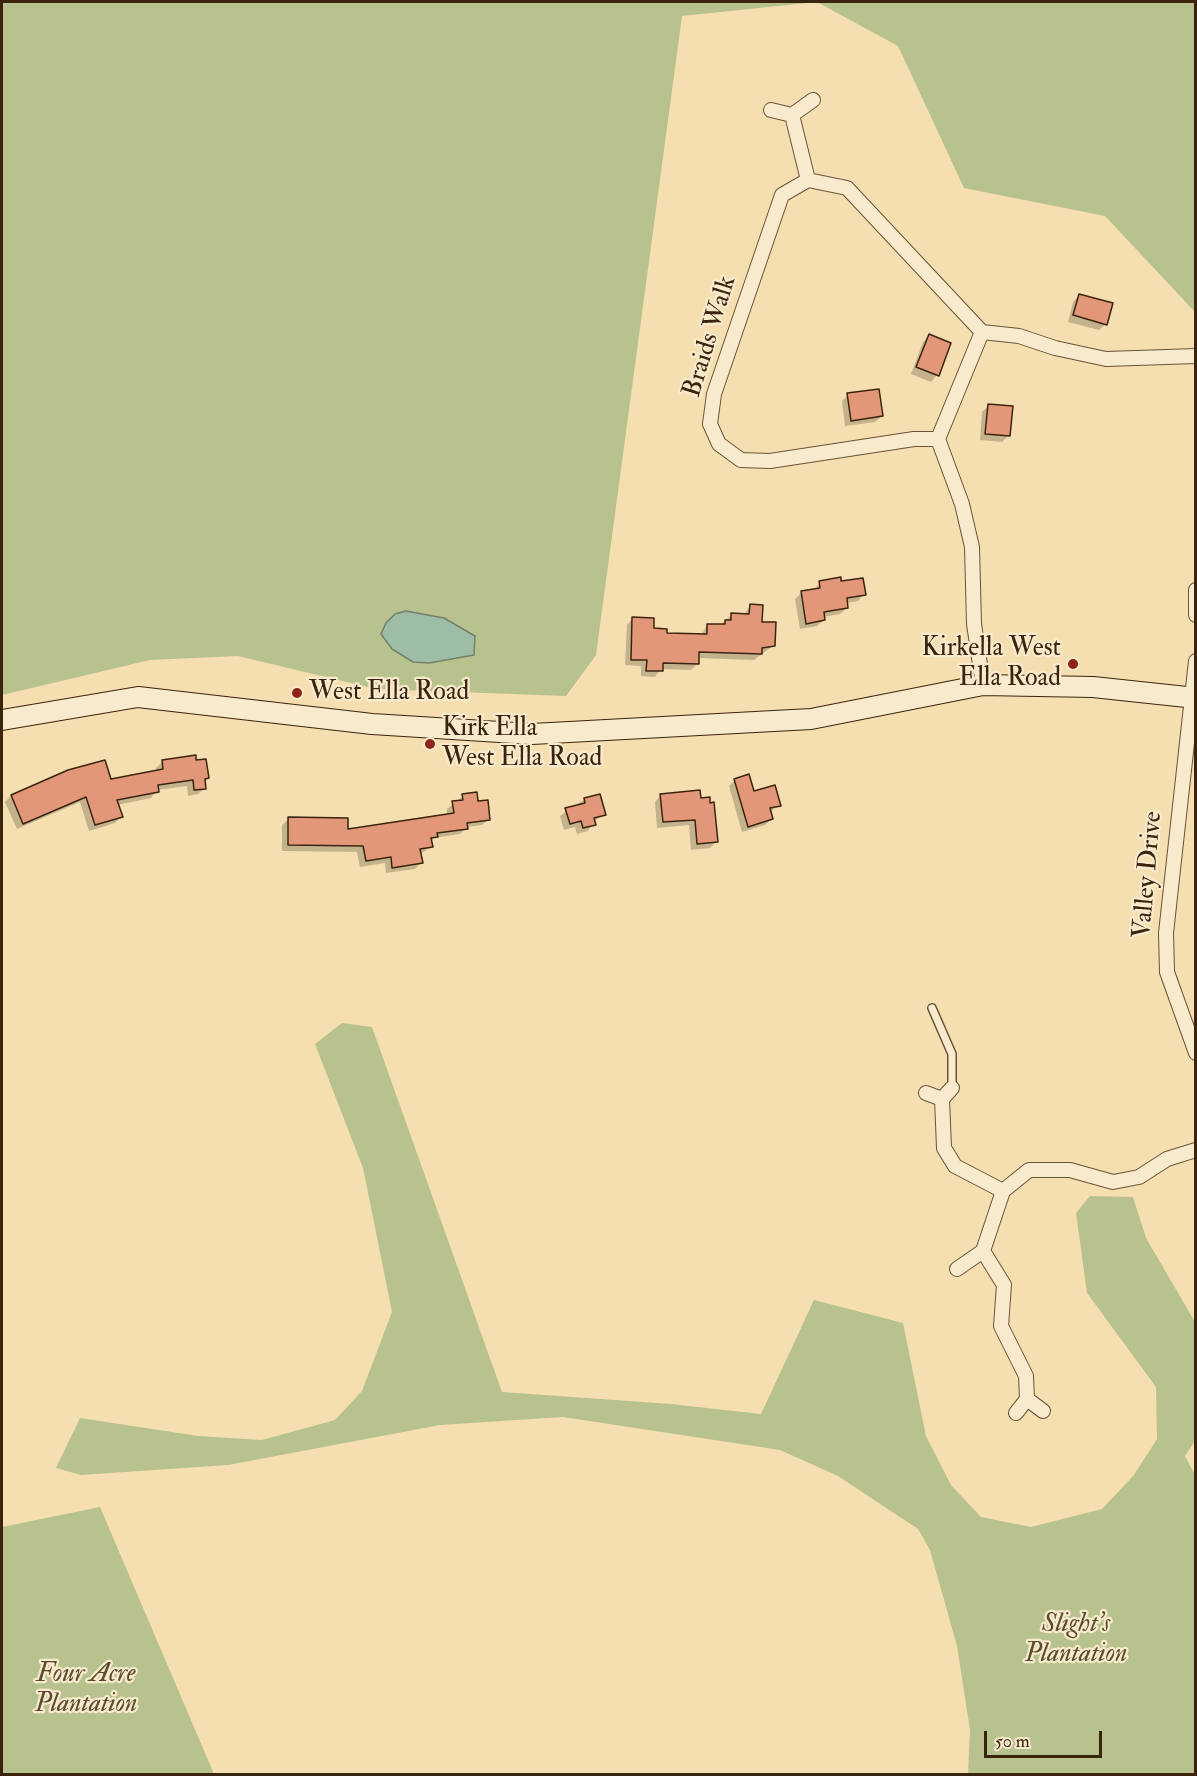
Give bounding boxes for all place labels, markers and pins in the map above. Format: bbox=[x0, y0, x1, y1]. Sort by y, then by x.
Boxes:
place label: Kirkella West Ella Road bbox=[922, 633, 1061, 694]
marker: Kirkella West Ella Road bbox=[1066, 657, 1080, 671]
place label: West Ella Road bbox=[309, 677, 469, 709]
marker: West Ella Road bbox=[290, 686, 304, 700]
place label: Kirk Ella West Ella Road bbox=[442, 713, 602, 774]
marker: Kirk Ella West Ella Road bbox=[423, 737, 437, 751]

